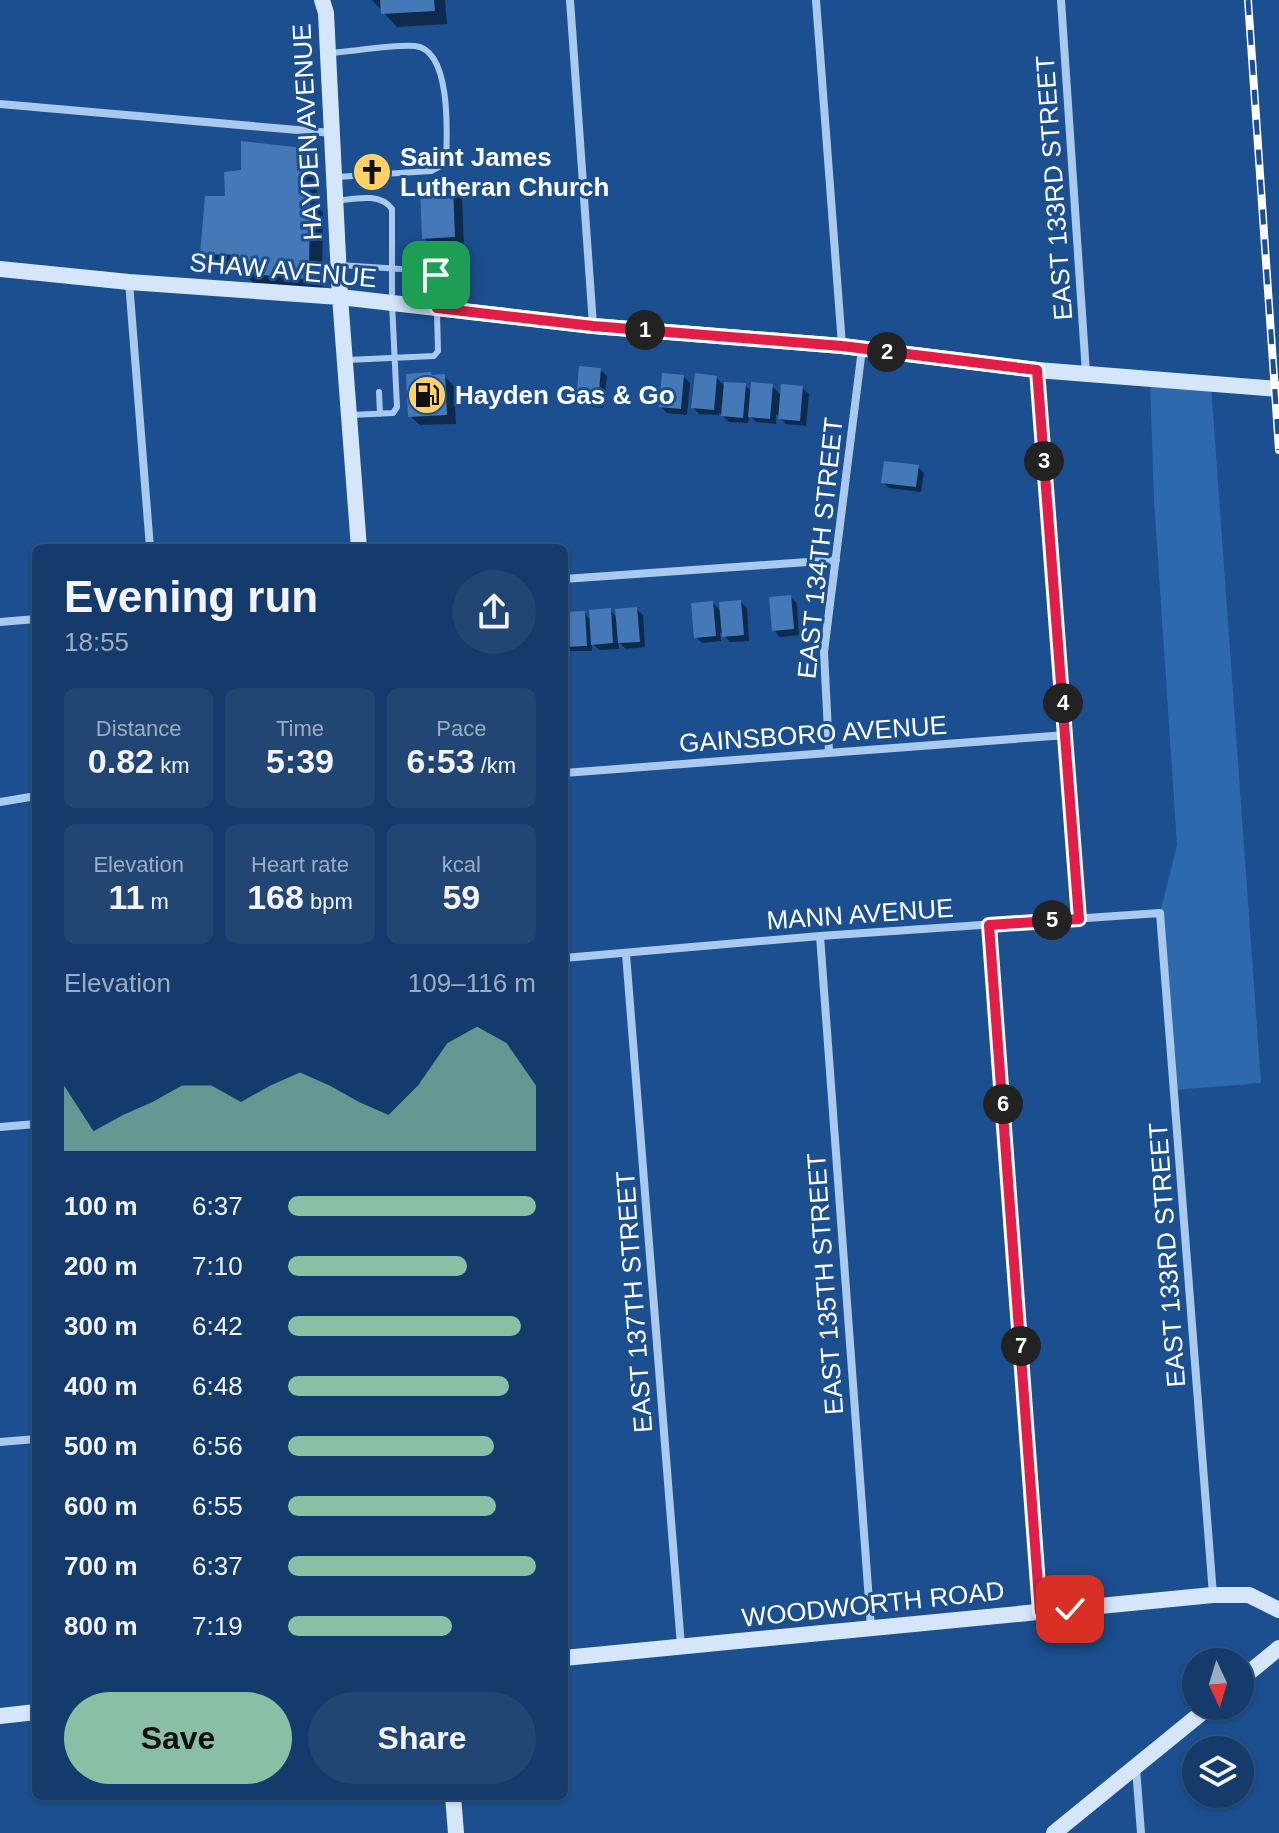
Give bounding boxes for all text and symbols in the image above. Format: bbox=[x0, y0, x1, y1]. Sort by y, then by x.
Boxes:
street label: HAYDEN AVENUE bbox=[286, 23, 328, 241]
street label: EAST 133RD STREET bbox=[1030, 54, 1078, 321]
place label: Saint James Lutheran Church bbox=[400, 142, 609, 202]
church icon: Saint James Lutheran Church bbox=[351, 151, 393, 193]
pin bbox=[402, 241, 470, 309]
street label: SHAW AVENUE bbox=[188, 247, 378, 293]
icon: arrive bbox=[414, 253, 458, 297]
pin: 1 bbox=[625, 310, 665, 350]
text: 1 bbox=[639, 317, 651, 342]
pin: 2 bbox=[867, 332, 907, 372]
text: 2 bbox=[881, 339, 893, 364]
fuel station icon: Hayden Gas & Go bbox=[406, 374, 448, 416]
place label: Hayden Gas & Go bbox=[455, 380, 675, 410]
street label: EAST 134TH STREET bbox=[791, 416, 849, 680]
pin: 3 bbox=[1024, 441, 1064, 481]
text: 3 bbox=[1038, 448, 1050, 473]
button: share bbox=[452, 570, 536, 654]
text: Evening run bbox=[64, 572, 318, 621]
text: 18:55 bbox=[64, 627, 129, 657]
pin: 4 bbox=[1043, 683, 1083, 723]
text: 4 bbox=[1057, 690, 1069, 715]
street label: GAINSBORO AVENUE bbox=[678, 710, 948, 758]
text: Distance bbox=[96, 716, 181, 741]
text: Time bbox=[276, 716, 324, 741]
text: Pace bbox=[436, 716, 486, 741]
text: 0.82 bbox=[88, 742, 154, 780]
text: 5:39 bbox=[266, 742, 334, 780]
text: 6:53 bbox=[407, 742, 475, 780]
text: km bbox=[154, 753, 189, 778]
text: /km bbox=[475, 753, 516, 778]
text: Elevation bbox=[93, 852, 184, 877]
text: Heart rate bbox=[251, 852, 349, 877]
text: kcal bbox=[442, 852, 481, 877]
text: 11 bbox=[108, 878, 144, 916]
text: 168 bbox=[247, 878, 304, 916]
text: 59 bbox=[442, 878, 480, 916]
text: m bbox=[144, 889, 169, 914]
text: bpm bbox=[304, 889, 353, 914]
street label: MANN AVENUE bbox=[766, 893, 954, 935]
pin: 5 bbox=[1032, 900, 1072, 940]
text: 5 bbox=[1046, 907, 1058, 932]
text: Elevation bbox=[64, 968, 171, 998]
text: 109–116 m bbox=[408, 968, 536, 998]
pin: 6 bbox=[983, 1084, 1023, 1124]
text: 6 bbox=[997, 1091, 1009, 1116]
street label: EAST 133RD STREET bbox=[1143, 1121, 1191, 1388]
street label: EAST 135TH STREET bbox=[801, 1152, 849, 1416]
street label: EAST 137TH STREET bbox=[610, 1170, 658, 1434]
text: 100 m bbox=[64, 1191, 138, 1221]
text: 6:37 bbox=[192, 1191, 243, 1221]
text: 200 m bbox=[64, 1251, 138, 1281]
text: 7:10 bbox=[192, 1251, 243, 1281]
text: 300 m bbox=[64, 1311, 138, 1341]
text: 6:42 bbox=[192, 1311, 243, 1341]
pin: 7 bbox=[1001, 1326, 1041, 1366]
text: 7 bbox=[1015, 1333, 1027, 1358]
text: 400 m bbox=[64, 1371, 138, 1401]
text: 6:48 bbox=[192, 1371, 243, 1401]
text: 500 m bbox=[64, 1431, 138, 1461]
text: 6:56 bbox=[192, 1431, 243, 1461]
text: 600 m bbox=[64, 1491, 138, 1521]
text: 6:55 bbox=[192, 1491, 243, 1521]
text: 700 m bbox=[64, 1551, 138, 1581]
text: 6:37 bbox=[192, 1551, 243, 1581]
street label: WOODWORTH ROAD bbox=[740, 1575, 1006, 1633]
pin bbox=[1036, 1575, 1104, 1643]
icon: check bbox=[1048, 1587, 1092, 1631]
text: 800 m bbox=[64, 1611, 138, 1641]
text: 7:19 bbox=[192, 1611, 243, 1641]
north arrow bbox=[1182, 1648, 1254, 1720]
map controls bbox=[1182, 1648, 1254, 1808]
button: Save bbox=[64, 1692, 292, 1784]
button: Share bbox=[308, 1692, 536, 1784]
button: layers bbox=[1182, 1736, 1254, 1808]

